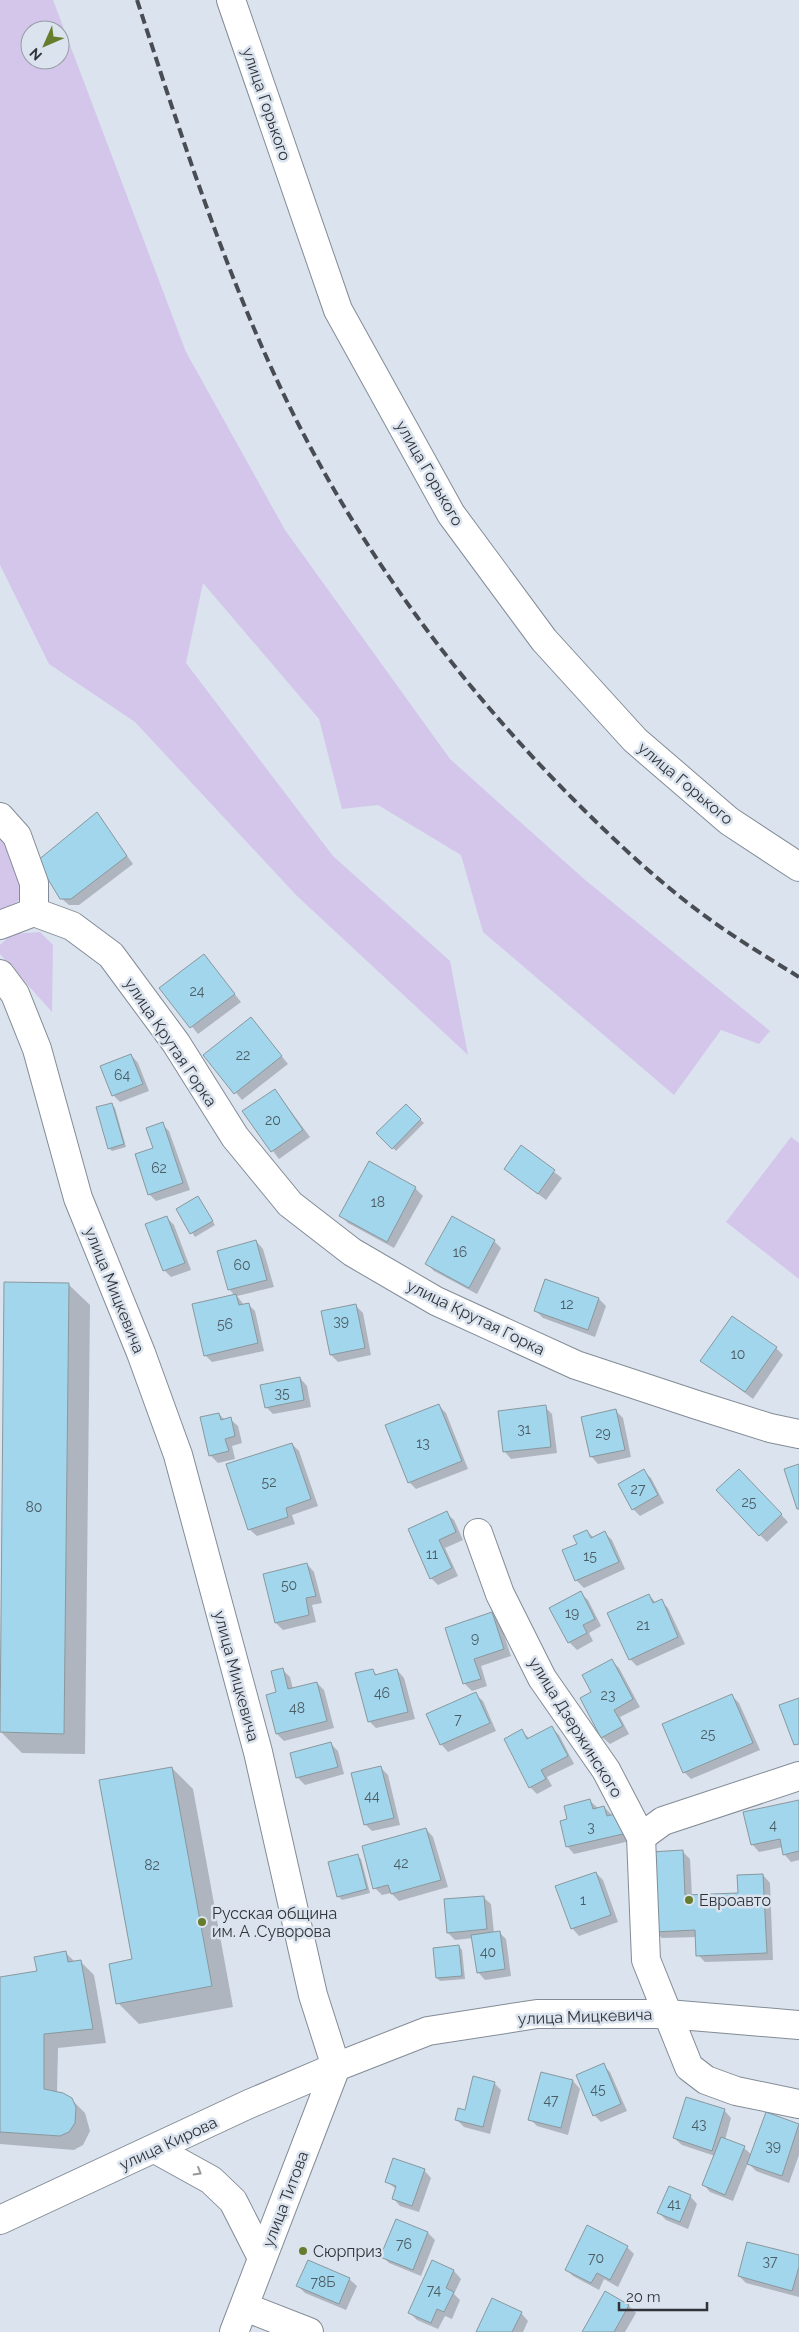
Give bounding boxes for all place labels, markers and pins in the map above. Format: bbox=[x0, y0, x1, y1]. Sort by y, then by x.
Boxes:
place label: Евроавто bbox=[699, 1891, 771, 1910]
marker: Евроавто bbox=[683, 1894, 695, 1906]
place label: Русская община им. А .Суворова bbox=[212, 1904, 337, 1941]
marker: Русская община им. А .Суворова bbox=[196, 1916, 208, 1928]
place label: Сюрприз bbox=[313, 2242, 382, 2261]
marker: Сюрприз bbox=[297, 2245, 309, 2257]

